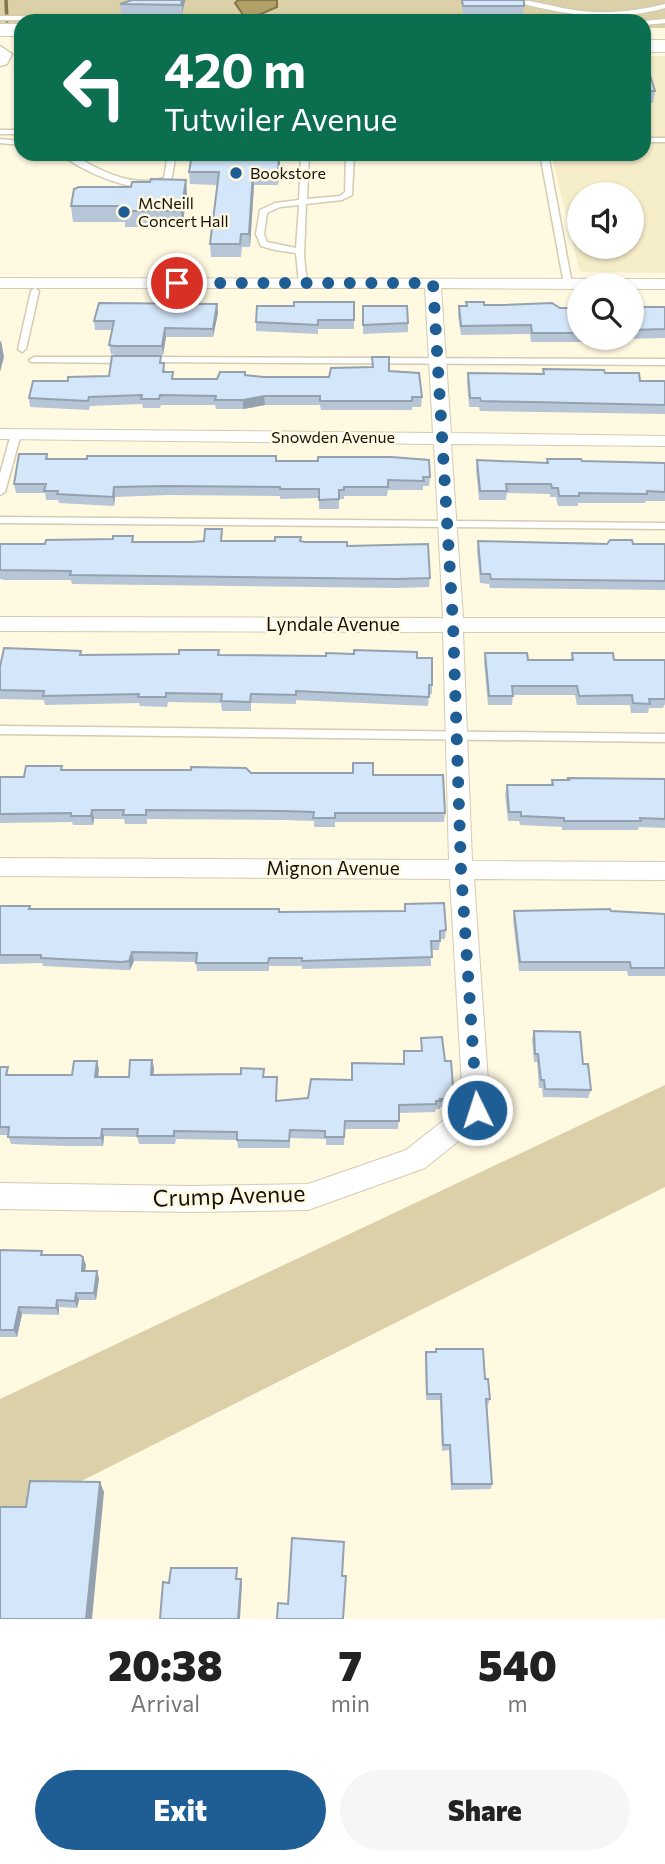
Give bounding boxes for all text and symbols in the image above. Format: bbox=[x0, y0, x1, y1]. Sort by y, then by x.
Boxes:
text: 420 m bbox=[164, 38, 306, 98]
icon: left bbox=[49, 42, 140, 133]
text: Tutwiler Avenue bbox=[164, 98, 397, 138]
place label: Bookstore bbox=[250, 163, 326, 182]
marker: Bookstore bbox=[228, 165, 244, 181]
map controls bbox=[567, 182, 644, 350]
button: sound bbox=[567, 182, 644, 259]
place label: McNeill Concert Hall bbox=[138, 193, 229, 230]
marker: McNeill Concert Hall bbox=[116, 204, 132, 220]
pin bbox=[147, 253, 207, 313]
icon: arrive bbox=[158, 264, 196, 302]
button: search bbox=[567, 273, 644, 350]
street label: Snowden Avenue bbox=[271, 427, 395, 446]
street label: Lyndale Avenue bbox=[266, 612, 400, 635]
street label: Mignon Avenue bbox=[266, 856, 400, 879]
position arrow bbox=[440, 1073, 514, 1147]
street label: Crump Avenue bbox=[152, 1178, 306, 1212]
text: 20:38 bbox=[108, 1638, 223, 1690]
text: 7 bbox=[339, 1638, 362, 1690]
text: 540 bbox=[478, 1638, 557, 1690]
text: Arrival bbox=[131, 1689, 200, 1717]
text: min bbox=[331, 1689, 370, 1717]
text: m bbox=[507, 1689, 528, 1717]
button: Exit bbox=[35, 1770, 326, 1850]
button: Share bbox=[340, 1770, 630, 1850]

